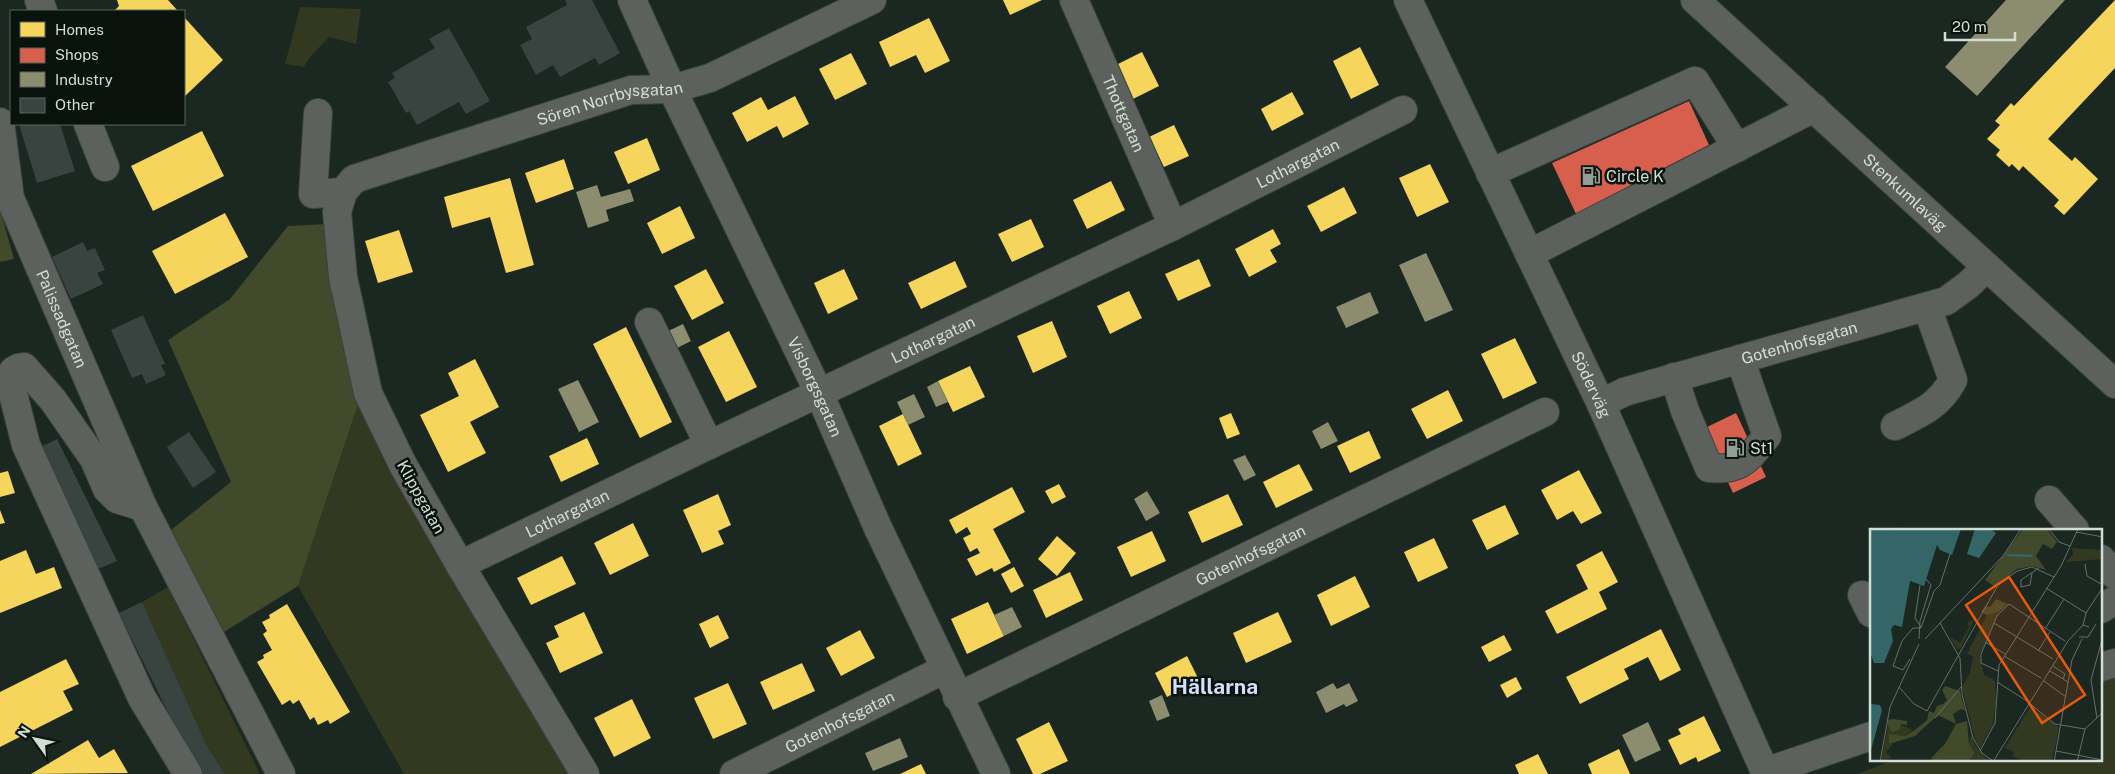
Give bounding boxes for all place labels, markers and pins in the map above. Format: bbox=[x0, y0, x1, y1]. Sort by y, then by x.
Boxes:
fuel station icon: Circle K bbox=[1580, 165, 1602, 187]
place label: Circle K bbox=[1606, 167, 1664, 186]
fuel station icon: St1 bbox=[1724, 437, 1746, 459]
place label: St1 bbox=[1750, 439, 1773, 458]

